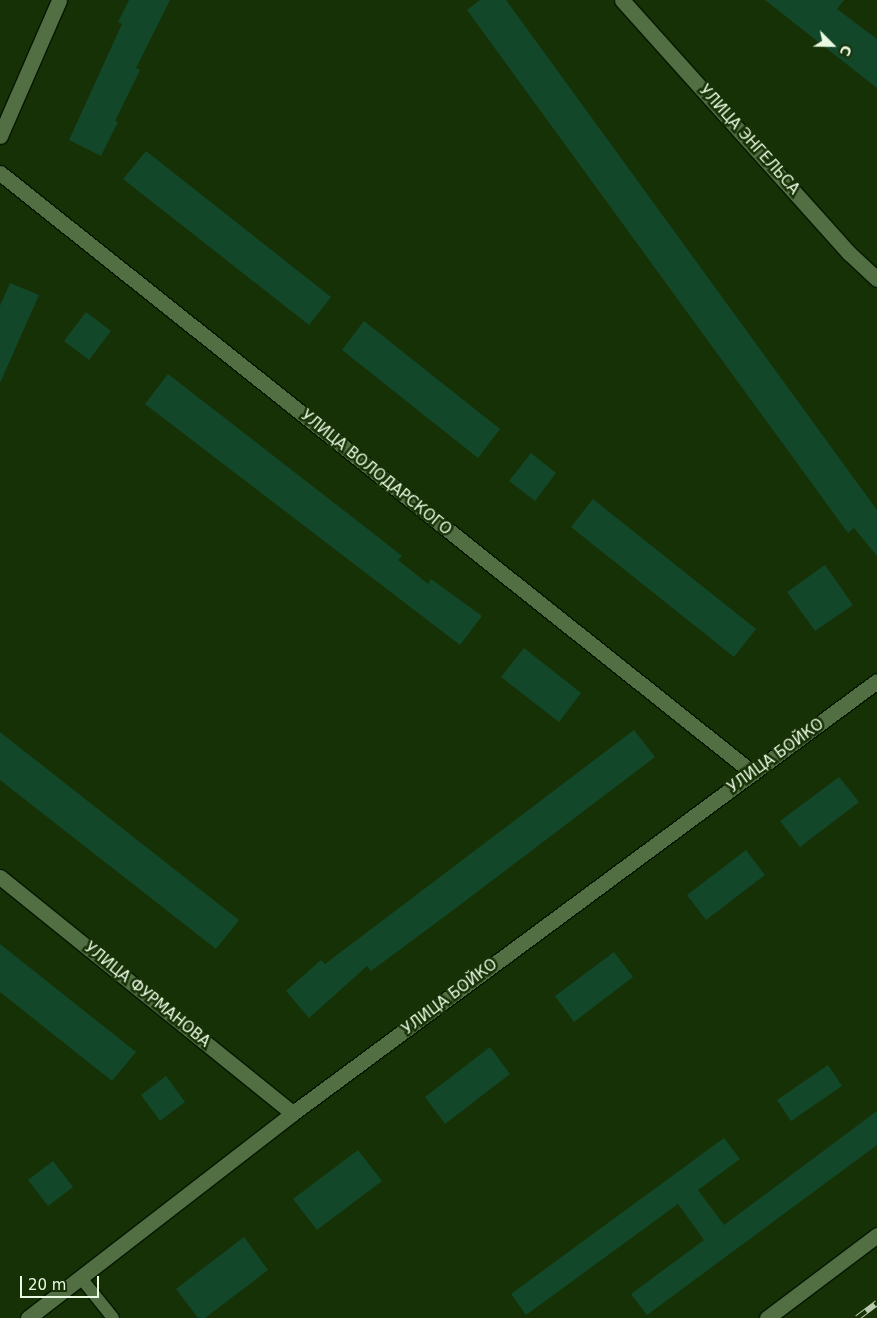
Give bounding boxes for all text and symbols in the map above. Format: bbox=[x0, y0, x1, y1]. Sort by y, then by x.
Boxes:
north arrow bbox=[807, 20, 857, 70]
text: С bbox=[836, 43, 855, 59]
street label: УЛИЦА ЭНГЕЛЬСА bbox=[695, 82, 803, 198]
street label: УЛИЦА ВОЛОДАРСКОГО bbox=[297, 407, 455, 539]
street label: УЛИЦА БОЙКО bbox=[725, 715, 827, 797]
street label: УЛИЦА ФУРМАНОВА bbox=[81, 939, 213, 1051]
street label: УЛИЦА БОЙКО bbox=[399, 955, 501, 1039]
scale bar bbox=[22, 1266, 101, 1298]
text: 20 m bbox=[28, 1276, 66, 1294]

